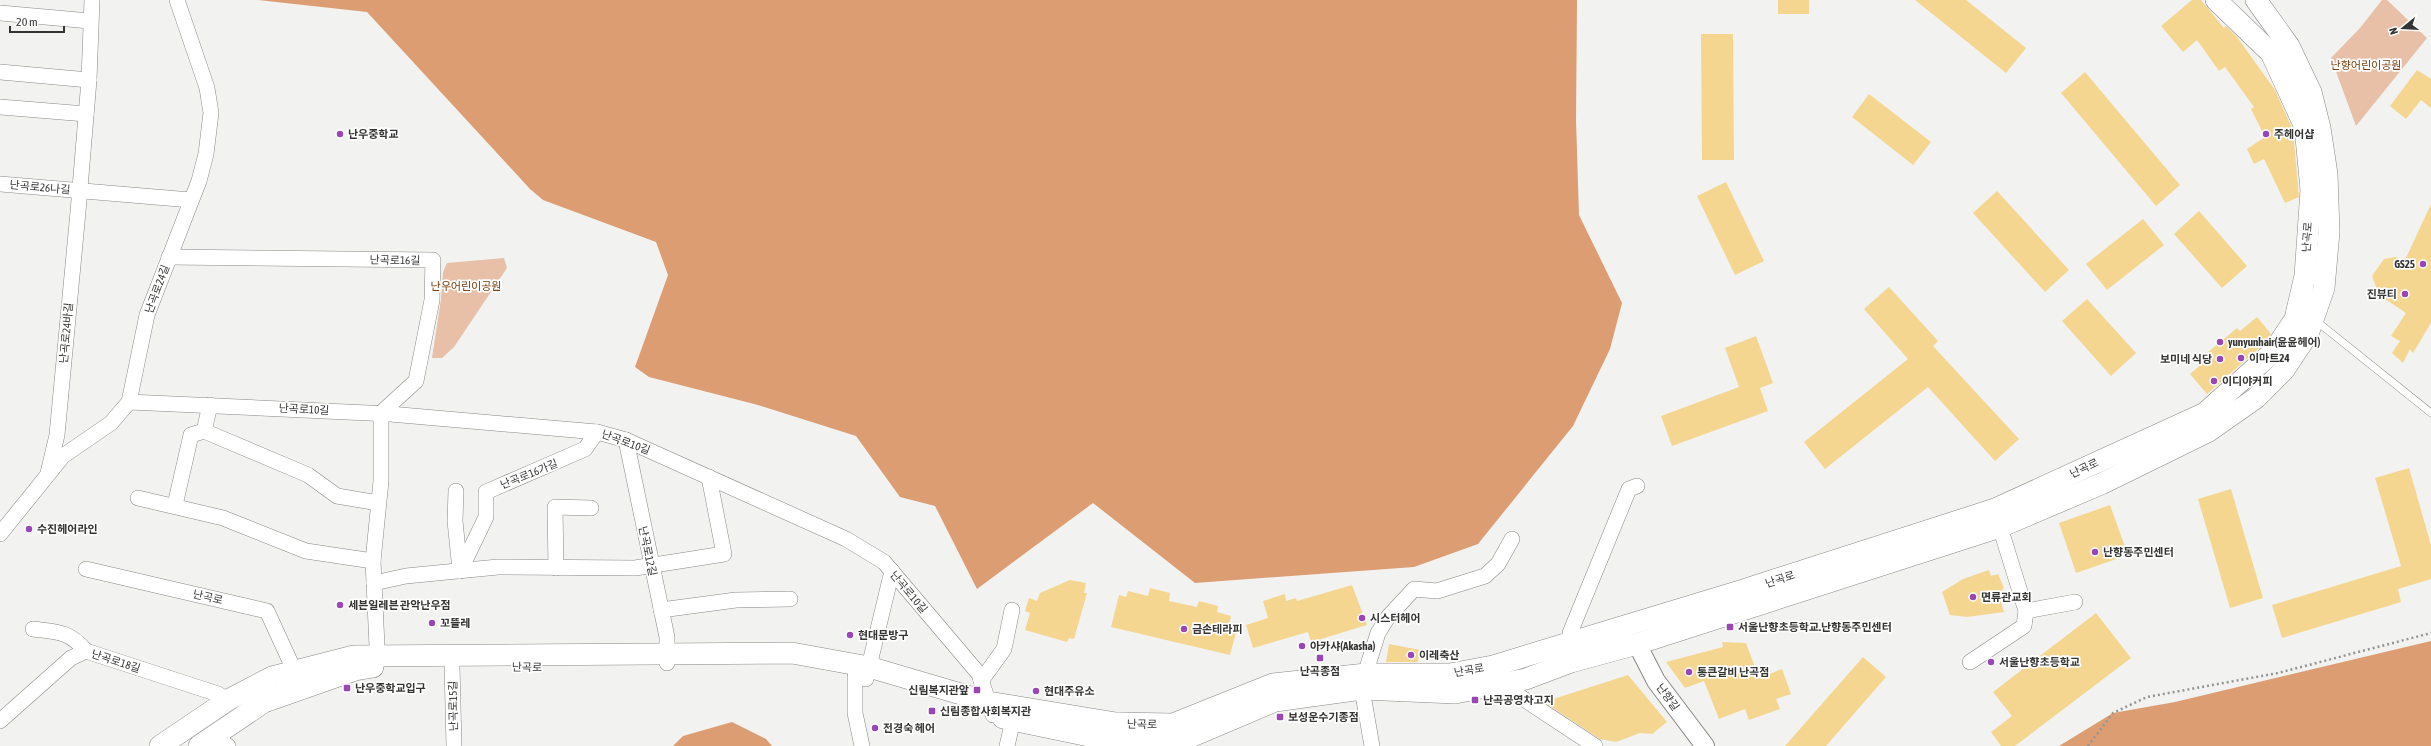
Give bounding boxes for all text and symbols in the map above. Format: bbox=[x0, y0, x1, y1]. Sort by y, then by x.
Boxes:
scale bar bbox=[10, 8, 64, 34]
north arrow bbox=[2383, 8, 2423, 48]
text: 20 m bbox=[16, 15, 38, 29]
text: N bbox=[2387, 26, 2400, 36]
park label: 난향어린이공원 bbox=[2331, 59, 2401, 71]
place label: 난우중학교 bbox=[348, 128, 399, 140]
place label: 주헤어샵 bbox=[2274, 128, 2314, 140]
marker: 난우중학교 bbox=[335, 129, 345, 139]
marker: 주헤어샵 bbox=[2261, 129, 2271, 139]
street label: 난곡로26나길 bbox=[9, 178, 71, 196]
street label: 난곡로 bbox=[2300, 221, 2314, 253]
street label: 난곡로16길 bbox=[369, 254, 421, 266]
place label: GS25 bbox=[2394, 258, 2415, 270]
marker: GS25 bbox=[2418, 259, 2428, 269]
street label: 난곡로24길 bbox=[143, 263, 171, 315]
park label: 난우어린이공원 bbox=[431, 280, 501, 292]
place label: 진뷰티 bbox=[2367, 288, 2397, 300]
marker: 진뷰티 bbox=[2400, 289, 2410, 299]
street label: 난곡로24바길 bbox=[57, 302, 75, 364]
place label: yunyunhair(윤윤헤어) bbox=[2228, 336, 2321, 348]
marker: yunyunhair(윤윤헤어) bbox=[2215, 337, 2225, 347]
place label: 이마트24 bbox=[2249, 352, 2290, 364]
place label: 보미네 식당 bbox=[2160, 353, 2212, 365]
marker: 이마트24 bbox=[2236, 353, 2246, 363]
marker: 보미네 식당 bbox=[2215, 354, 2225, 364]
place label: 이디야커피 bbox=[2222, 375, 2273, 387]
marker: 이디야커피 bbox=[2209, 376, 2219, 386]
street label: 난곡로10길 bbox=[278, 402, 330, 416]
street label: 난곡로10길 bbox=[600, 428, 652, 456]
street label: 난곡로 bbox=[2068, 456, 2100, 480]
street label: 난곡로16가길 bbox=[498, 457, 560, 491]
place label: 수진헤어라인 bbox=[37, 523, 98, 535]
marker: 수진헤어라인 bbox=[24, 524, 34, 534]
street label: 난곡로12길 bbox=[637, 525, 659, 577]
place label: 난향동주민센터 bbox=[2103, 546, 2174, 558]
marker: 난향동주민센터 bbox=[2090, 547, 2100, 557]
street label: 난곡로10길 bbox=[888, 569, 930, 615]
street label: 난곡로 bbox=[1764, 569, 1796, 589]
street label: 난곡로 bbox=[192, 588, 224, 606]
place label: 면류관교회 bbox=[1981, 591, 2032, 603]
marker: 면류관교회 bbox=[1968, 592, 1978, 602]
place label: 세븐일레븐 관악난우점 bbox=[348, 599, 451, 611]
marker: 세븐일레븐 관악난우점 bbox=[335, 600, 345, 610]
place label: 시스터헤어 bbox=[1370, 612, 1421, 624]
marker: 시스터헤어 bbox=[1357, 613, 1367, 623]
place label: 꼬뜰레 bbox=[440, 617, 470, 629]
marker: 꼬뜰레 bbox=[427, 618, 437, 628]
place label: 서울난향초등학교.난향동주민센터 bbox=[1738, 621, 1892, 633]
marker: 서울난향초등학교.난향동주민센터 bbox=[1725, 622, 1735, 632]
place label: 금손테라피 bbox=[1192, 623, 1243, 635]
marker: 금손테라피 bbox=[1179, 624, 1189, 634]
place label: 현대문방구 bbox=[858, 629, 909, 641]
marker: 현대문방구 bbox=[845, 630, 855, 640]
place label: 아카샤(Akasha) bbox=[1310, 640, 1376, 652]
marker: 아카샤(Akasha) bbox=[1297, 641, 1307, 651]
street label: 난곡로18길 bbox=[90, 647, 142, 675]
place label: 이레축산 bbox=[1419, 649, 1459, 661]
marker: 이레축산 bbox=[1406, 650, 1416, 660]
marker: 난곡종점 bbox=[1315, 653, 1325, 663]
place label: 서울난향초등학교 bbox=[1999, 656, 2080, 668]
marker: 서울난향초등학교 bbox=[1986, 657, 1996, 667]
street label: 난곡로 bbox=[512, 661, 542, 673]
street label: 난곡로 bbox=[1453, 661, 1485, 679]
place label: 난곡종점 bbox=[1300, 665, 1340, 677]
place label: 통큰갈비 난곡점 bbox=[1697, 666, 1769, 678]
marker: 통큰갈비 난곡점 bbox=[1684, 667, 1694, 677]
street label: 난곡로15길 bbox=[447, 680, 459, 732]
street label: 난향길 bbox=[1654, 681, 1682, 713]
place label: 난우중학교입구 bbox=[355, 682, 426, 694]
marker: 난우중학교입구 bbox=[342, 683, 352, 693]
place label: 신림복지관앞 bbox=[908, 684, 969, 696]
marker: 신림복지관앞 bbox=[972, 685, 982, 695]
place label: 현대주유소 bbox=[1044, 685, 1095, 697]
marker: 현대주유소 bbox=[1031, 686, 1041, 696]
place label: 난곡공영차고지 bbox=[1483, 694, 1554, 706]
marker: 난곡공영차고지 bbox=[1470, 695, 1480, 705]
place label: 신림종합사회복지관 bbox=[940, 705, 1031, 717]
marker: 신림종합사회복지관 bbox=[927, 706, 937, 716]
place label: 보성운수기종점 bbox=[1288, 711, 1359, 723]
marker: 보성운수기종점 bbox=[1275, 712, 1285, 722]
street label: 난곡로 bbox=[1127, 718, 1157, 730]
place label: 전경숙 헤어 bbox=[883, 722, 935, 734]
marker: 전경숙 헤어 bbox=[870, 723, 880, 733]

